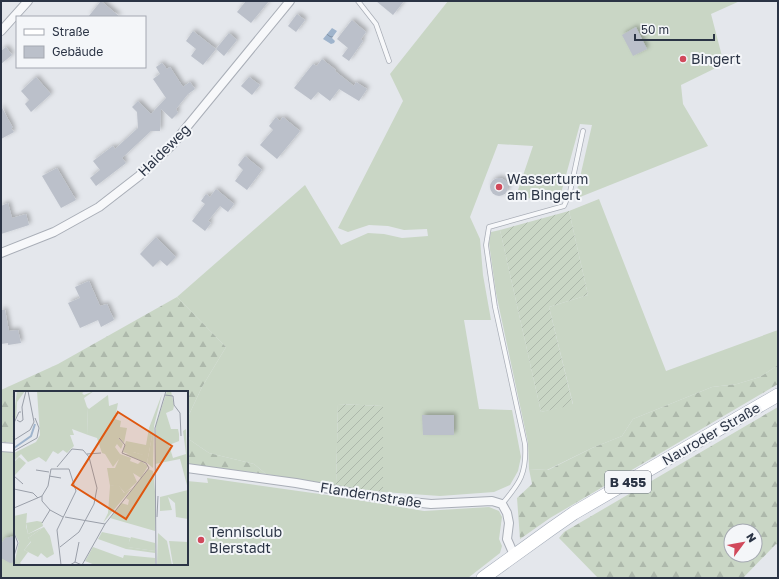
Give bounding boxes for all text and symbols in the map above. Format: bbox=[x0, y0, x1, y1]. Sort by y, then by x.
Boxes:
legend bbox=[16, 16, 146, 68]
scale bar bbox=[635, 16, 714, 42]
text: 50 m bbox=[641, 22, 669, 37]
text: Straße bbox=[52, 24, 90, 39]
text: Gebäude bbox=[52, 44, 103, 59]
place label: Bingert bbox=[691, 50, 741, 67]
marker: Bingert bbox=[678, 54, 688, 64]
street label: Haideweg bbox=[134, 120, 193, 179]
place label: Wasserturm am Bingert bbox=[507, 170, 588, 203]
marker: Wasserturm am Bingert bbox=[494, 182, 504, 192]
inset map bbox=[14, 391, 188, 565]
street label: Nauroder Straße bbox=[659, 399, 763, 468]
road number: B 455 bbox=[605, 471, 651, 493]
street label: Flandernstraße bbox=[319, 478, 423, 511]
place label: Tennisclub Bierstadt bbox=[209, 523, 282, 556]
north arrow bbox=[723, 523, 763, 563]
text: N bbox=[744, 530, 760, 544]
marker: Tennisclub Bierstadt bbox=[196, 535, 206, 545]

